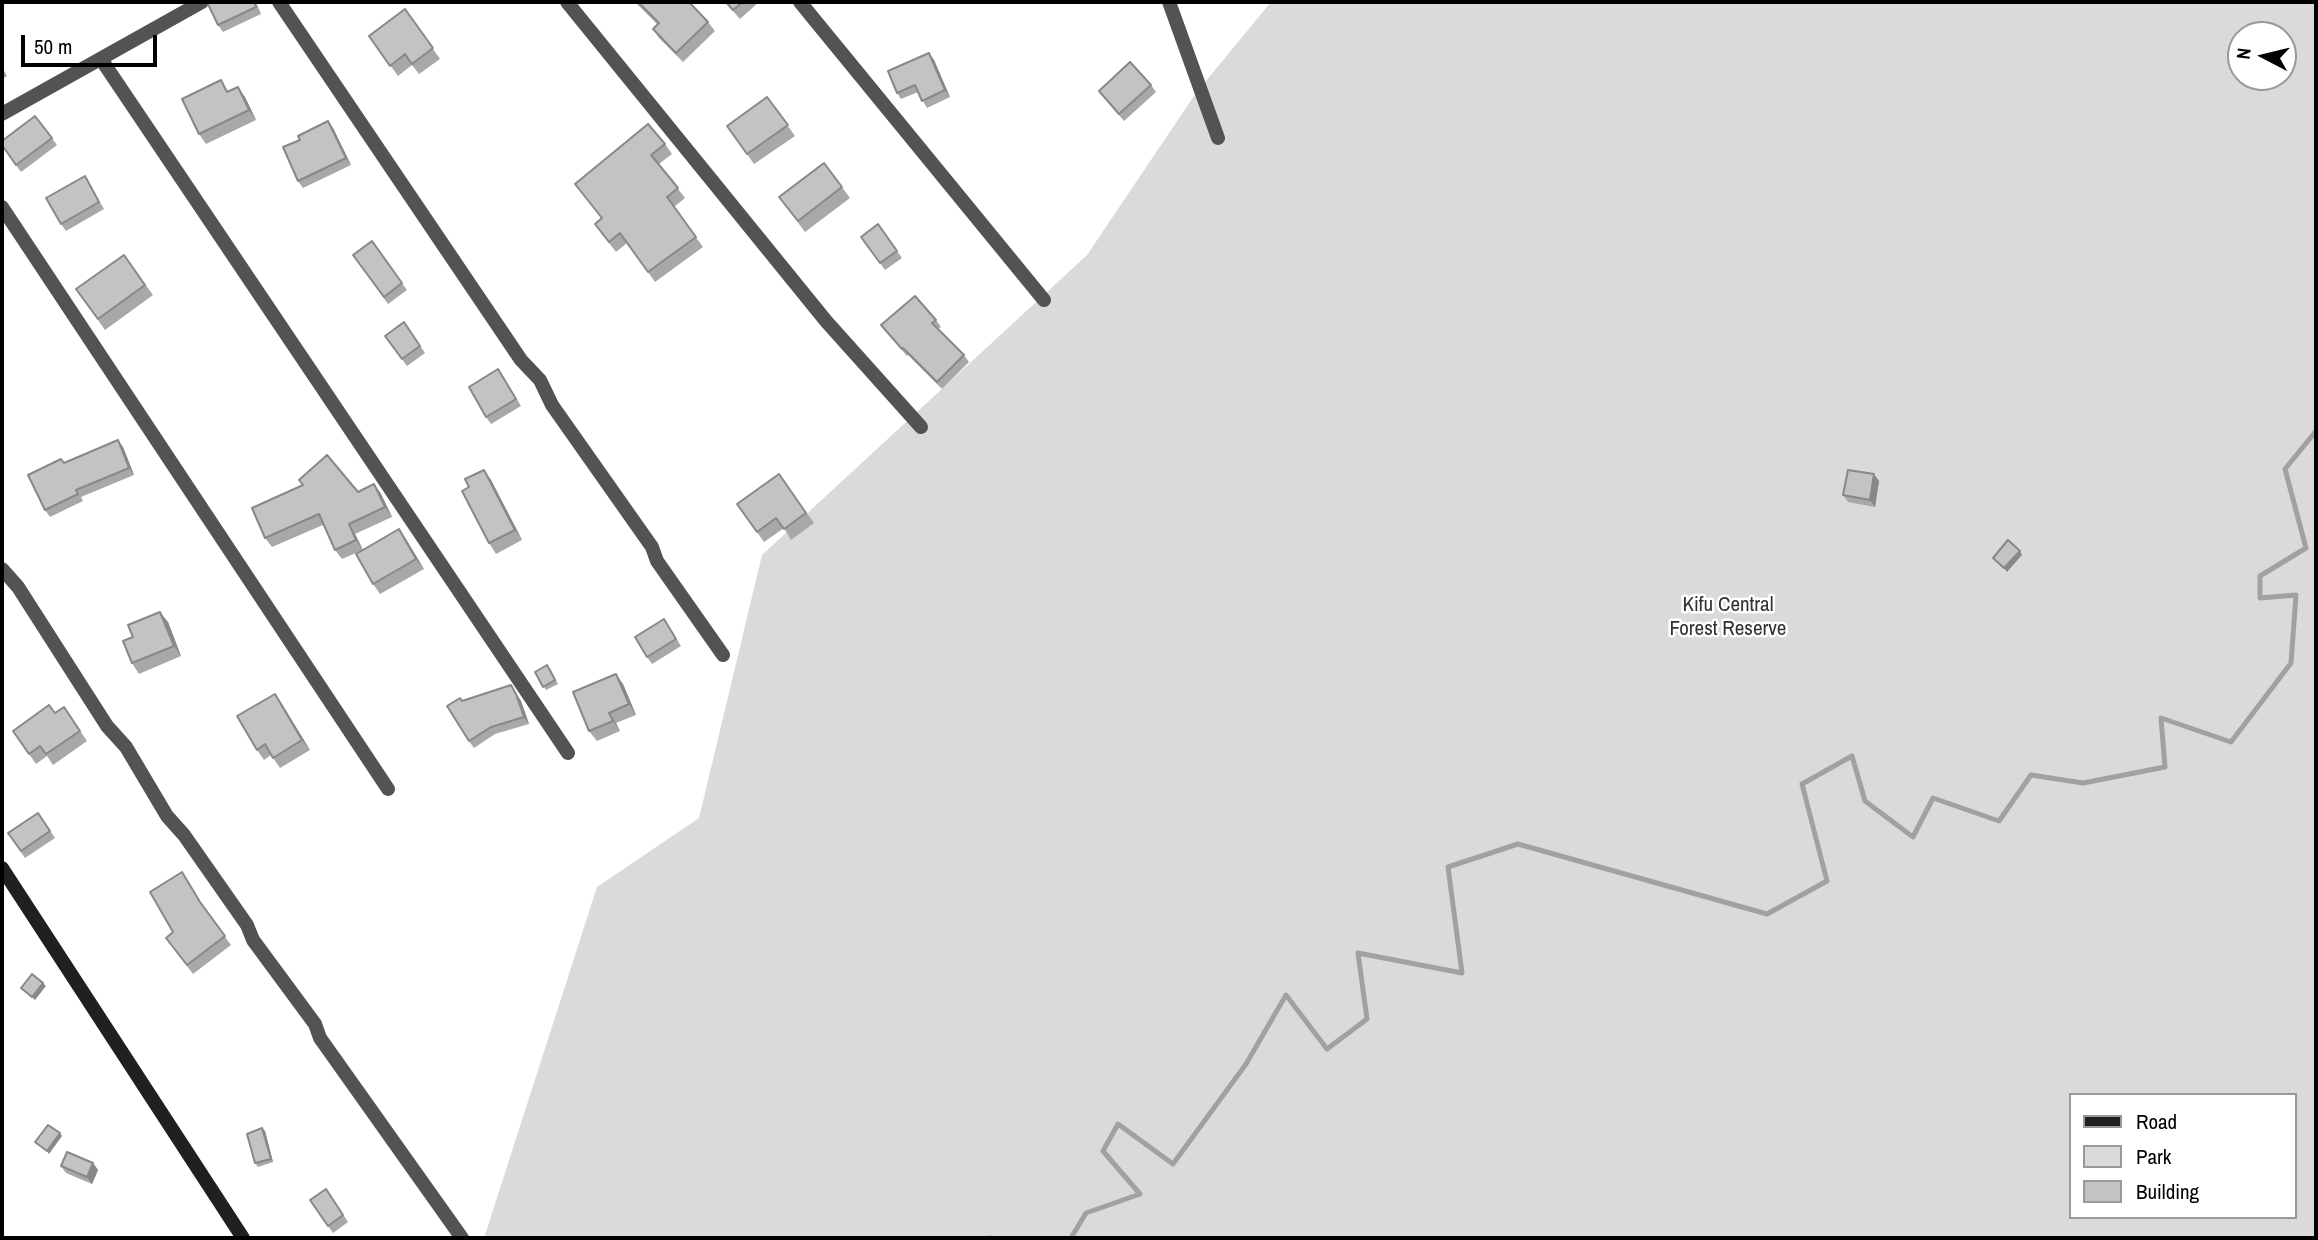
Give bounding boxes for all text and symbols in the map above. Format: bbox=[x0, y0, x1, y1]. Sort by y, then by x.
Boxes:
scale bar bbox=[24, 21, 161, 65]
north arrow bbox=[2227, 21, 2297, 91]
text: 50 m bbox=[34, 32, 72, 61]
text: N bbox=[2230, 47, 2257, 61]
park label: Kifu Central Forest Reserve bbox=[1670, 592, 1786, 642]
legend bbox=[2070, 1093, 2297, 1219]
text: Road bbox=[2136, 1107, 2177, 1136]
text: Park bbox=[2136, 1142, 2171, 1171]
text: Building bbox=[2136, 1177, 2199, 1206]

